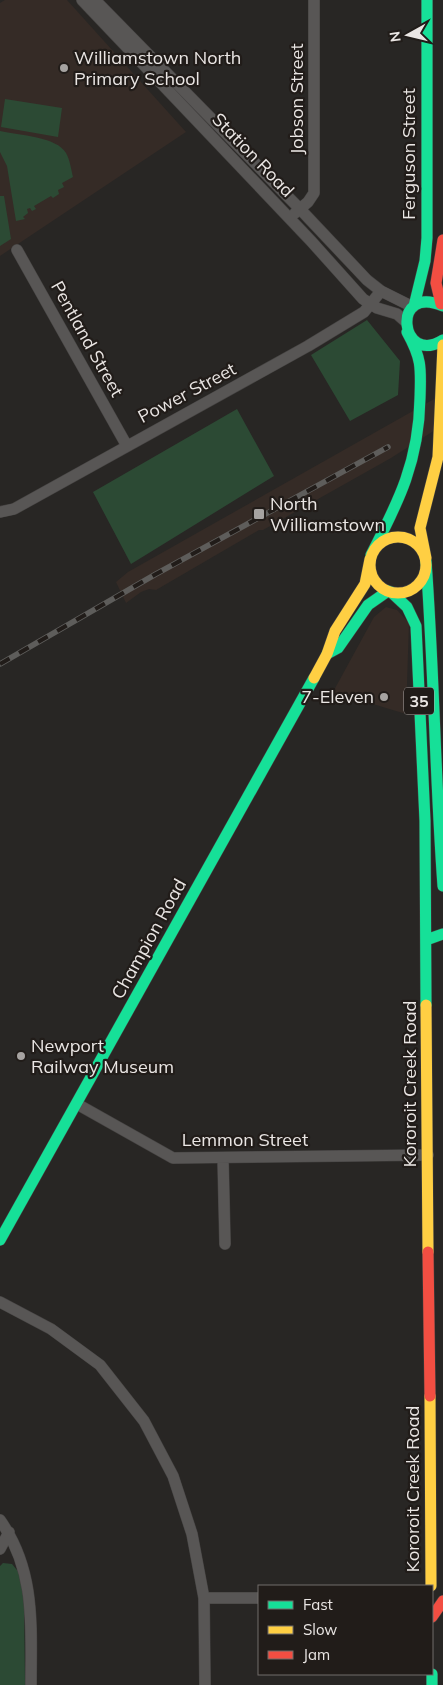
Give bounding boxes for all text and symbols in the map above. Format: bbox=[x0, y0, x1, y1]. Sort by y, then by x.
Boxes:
north arrow bbox=[383, 10, 433, 60]
text: N bbox=[385, 30, 405, 43]
street label: Jobson Street bbox=[285, 43, 308, 155]
place label: Williamstown North Primary School bbox=[74, 46, 241, 90]
marker: Williamstown North Primary School bbox=[58, 62, 70, 74]
street label: Ferguson Street bbox=[397, 88, 420, 220]
street label: Station Road bbox=[207, 108, 299, 202]
street label: Pentland Street bbox=[46, 277, 129, 401]
street label: Power Street bbox=[134, 357, 240, 428]
place label: North Williamstown bbox=[270, 492, 385, 536]
marker: North Williamstown bbox=[252, 507, 266, 521]
place label: 7-Eleven bbox=[301, 685, 374, 708]
road number: 35 bbox=[404, 688, 434, 714]
marker: 7-Eleven bbox=[378, 691, 390, 703]
street label: Champion Road bbox=[106, 874, 191, 1003]
street label: Kororoit Creek Road bbox=[398, 1001, 421, 1167]
place label: Newport Railway Museum bbox=[31, 1034, 174, 1078]
marker: Newport Railway Museum bbox=[15, 1050, 27, 1062]
street label: Lemmon Street bbox=[182, 1128, 308, 1151]
street label: Kororoit Creek Road bbox=[401, 1406, 424, 1572]
legend bbox=[258, 1585, 433, 1675]
text: Fast bbox=[303, 1595, 333, 1614]
text: Slow bbox=[303, 1620, 337, 1639]
text: Jam bbox=[303, 1645, 330, 1664]

